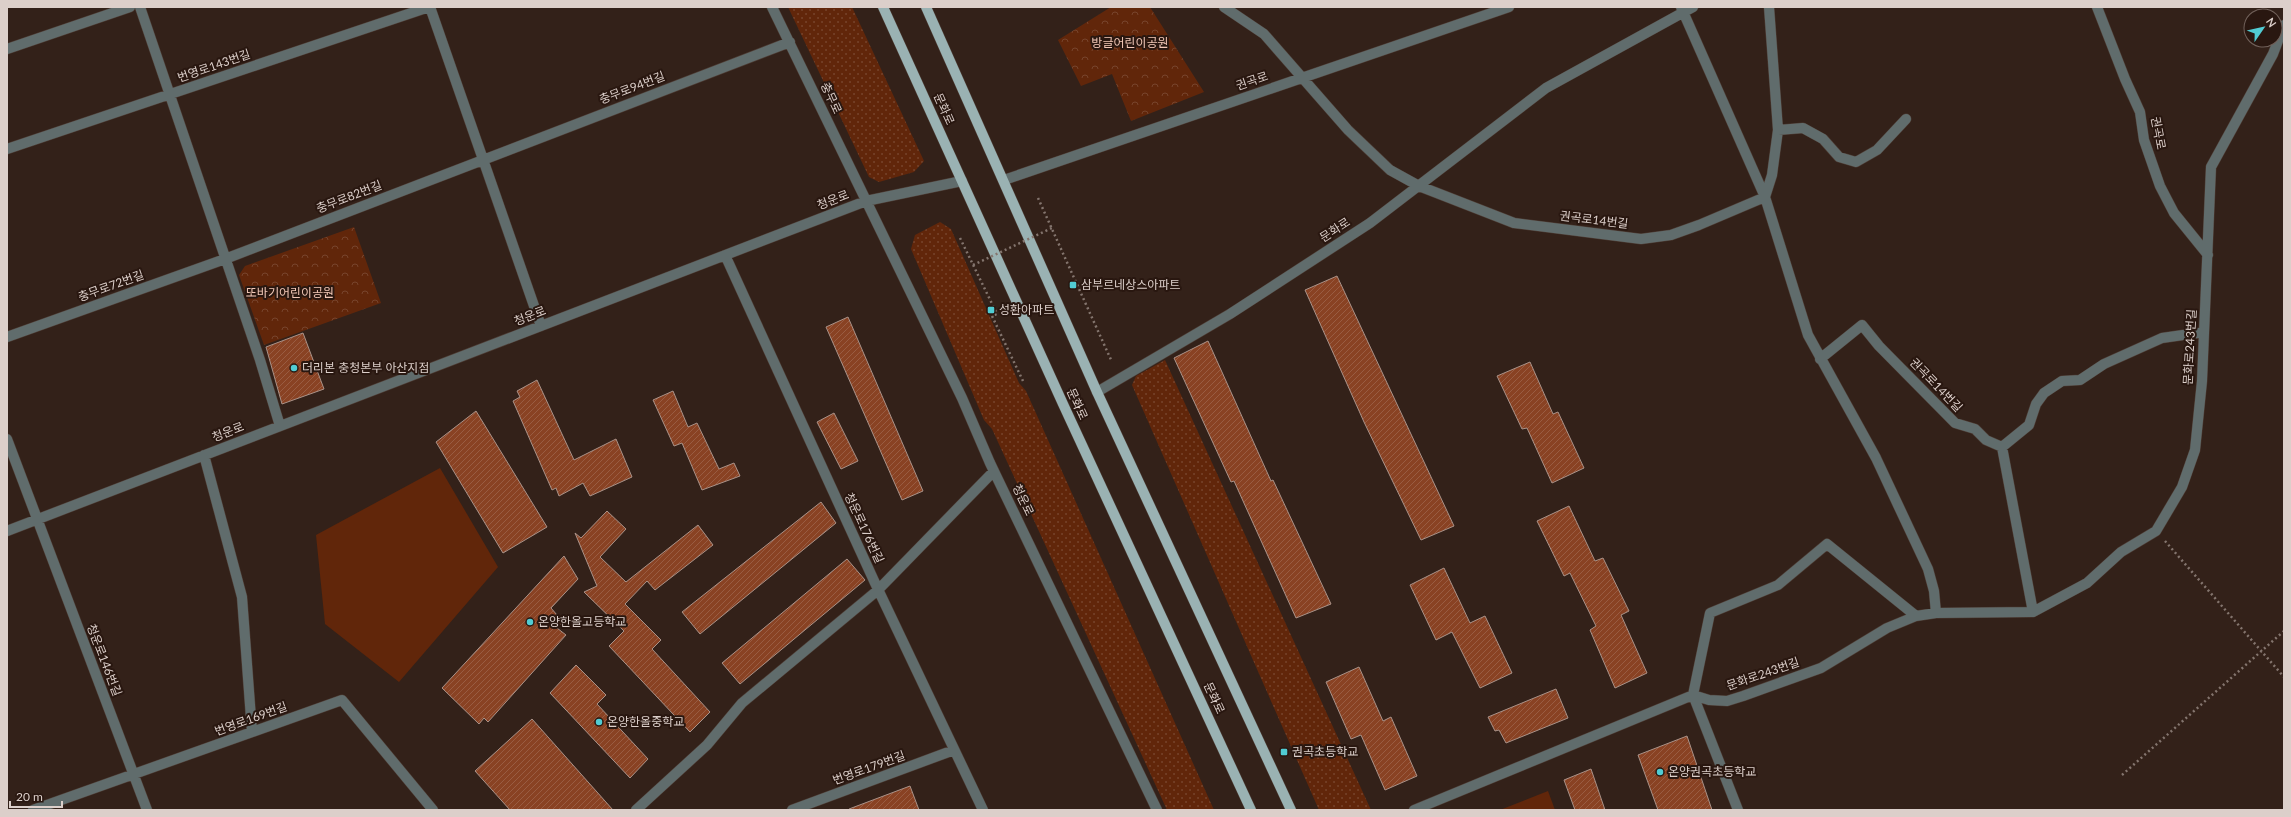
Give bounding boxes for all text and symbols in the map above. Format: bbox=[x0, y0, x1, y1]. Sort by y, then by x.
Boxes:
north arrow bbox=[2243, 8, 2283, 48]
text: N bbox=[2264, 15, 2279, 29]
park label: 방글어린이공원 bbox=[1091, 35, 1169, 50]
street label: 번영로143번길 bbox=[175, 46, 252, 85]
street label: 충무로94번길 bbox=[597, 68, 667, 107]
street label: 권곡로 bbox=[1234, 68, 1270, 93]
street label: 충무로 bbox=[818, 80, 845, 116]
street label: 문화로 bbox=[931, 91, 958, 127]
street label: 권곡로 bbox=[2148, 115, 2169, 151]
street label: 충무로82번길 bbox=[314, 177, 384, 216]
street label: 청운로 bbox=[815, 187, 851, 212]
street label: 권곡로14번길 bbox=[1559, 208, 1629, 231]
street label: 문화로 bbox=[1317, 214, 1353, 245]
street label: 충무로72번길 bbox=[76, 267, 146, 304]
place label: 삼부르네상스아파트 bbox=[1081, 277, 1180, 292]
marker: 삼부르네상스아파트 bbox=[1068, 280, 1078, 290]
park label: 또바기어린이공원 bbox=[246, 285, 334, 300]
place label: 성환아파트 bbox=[999, 302, 1054, 317]
street label: 청운로 bbox=[512, 303, 548, 328]
marker: 성환아파트 bbox=[986, 305, 996, 315]
street label: 문화로243번길 bbox=[2180, 309, 2199, 385]
street label: 권곡로14번길 bbox=[1907, 355, 1966, 415]
place label: 더리본 충청본부 아산지점 bbox=[302, 360, 430, 375]
marker: 더리본 충청본부 아산지점 bbox=[289, 363, 299, 373]
street label: 문화로 bbox=[1064, 386, 1091, 422]
street label: 청운로 bbox=[210, 419, 246, 444]
street label: 청운로 bbox=[1009, 482, 1037, 518]
street label: 청운로176번길 bbox=[842, 490, 887, 565]
place label: 온양한올고등학교 bbox=[538, 614, 626, 629]
marker: 온양한올고등학교 bbox=[525, 617, 535, 627]
street label: 청운로146번길 bbox=[84, 622, 125, 698]
street label: 문화로243번길 bbox=[1724, 654, 1801, 693]
street label: 문화로 bbox=[1201, 680, 1228, 716]
street label: 번영로169번길 bbox=[213, 698, 289, 739]
place label: 온양한올중학교 bbox=[607, 714, 684, 729]
marker: 온양한올중학교 bbox=[594, 717, 604, 727]
place label: 권곡초등학교 bbox=[1292, 744, 1358, 759]
street label: 번영로179번길 bbox=[831, 747, 907, 788]
marker: 권곡초등학교 bbox=[1279, 747, 1289, 757]
place label: 온양권곡초등학교 bbox=[1668, 764, 1756, 779]
marker: 온양권곡초등학교 bbox=[1655, 767, 1665, 777]
scale bar bbox=[10, 783, 62, 809]
text: 20 m bbox=[16, 789, 43, 804]

